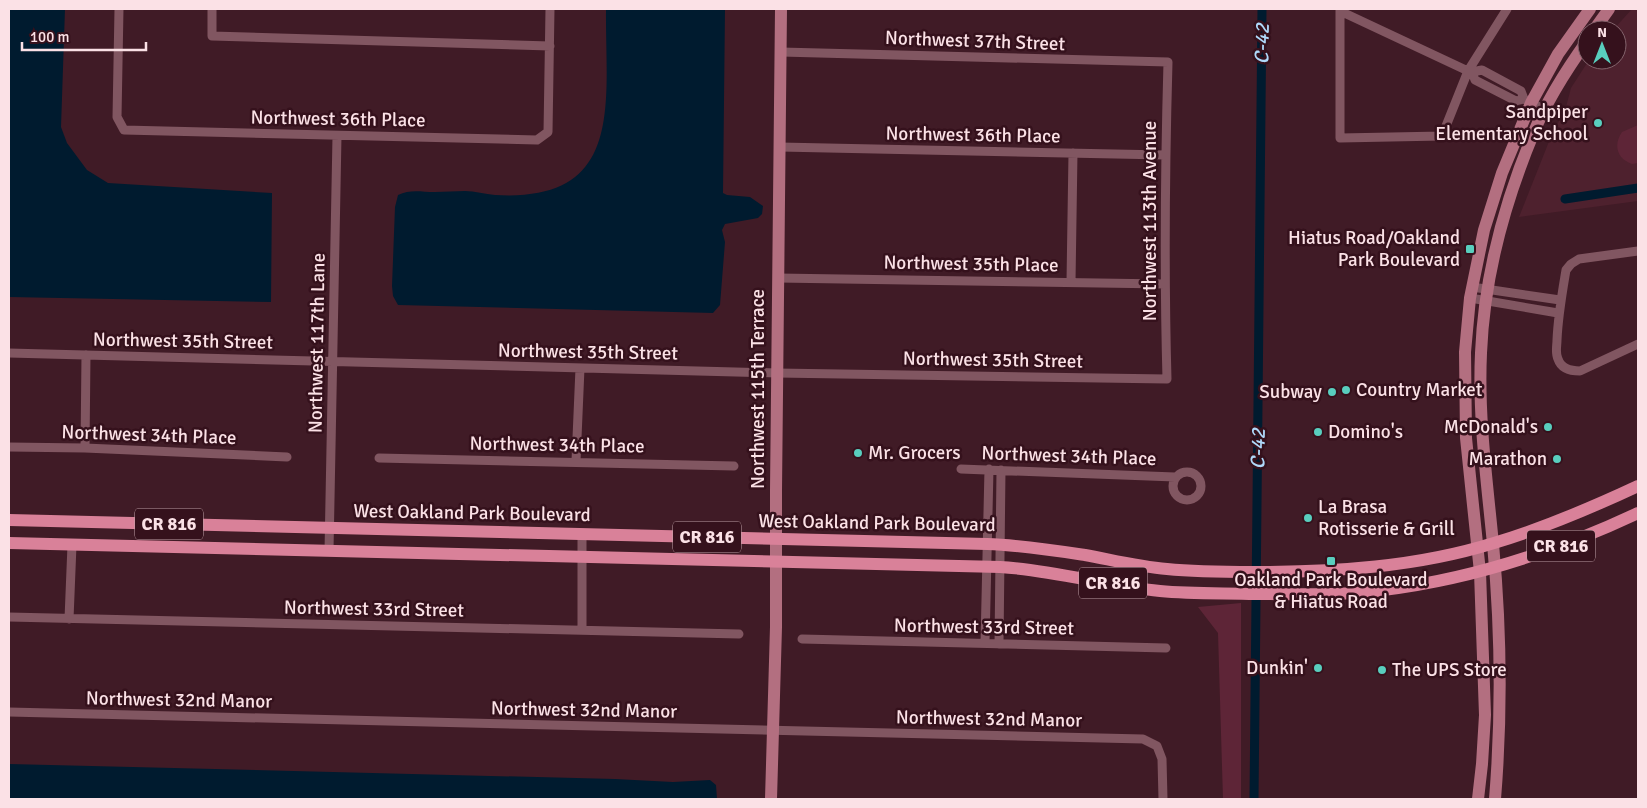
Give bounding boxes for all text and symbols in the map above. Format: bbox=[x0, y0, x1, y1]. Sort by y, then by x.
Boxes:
scale bar bbox=[22, 20, 146, 52]
north arrow bbox=[1577, 20, 1627, 70]
water label: C-42 bbox=[1249, 22, 1275, 65]
text: N bbox=[1597, 24, 1607, 41]
street label: Northwest 37th Street bbox=[885, 26, 1066, 56]
text: 100 m bbox=[30, 28, 70, 46]
place label: Sandpiper Elementary School bbox=[1435, 100, 1588, 146]
street label: Northwest 36th Place bbox=[250, 105, 426, 133]
marker: Sandpiper Elementary School bbox=[1592, 117, 1604, 129]
street label: Northwest 36th Place bbox=[885, 121, 1061, 149]
street label: Northwest 113th Avenue bbox=[1138, 121, 1162, 321]
place label: Hiatus Road/Oakland Park Boulevard bbox=[1288, 226, 1460, 272]
marker: Hiatus Road/Oakland Park Boulevard bbox=[1464, 243, 1476, 255]
street label: Northwest 35th Place bbox=[883, 250, 1059, 278]
street label: Northwest 117th Lane bbox=[303, 253, 331, 433]
street label: Northwest 115th Terrace bbox=[746, 289, 770, 489]
street label: Northwest 35th Street bbox=[93, 327, 274, 355]
street label: Northwest 35th Street bbox=[498, 338, 679, 366]
street label: Northwest 35th Street bbox=[903, 346, 1084, 374]
place label: Country Market bbox=[1356, 378, 1483, 402]
place label: Subway bbox=[1259, 380, 1322, 404]
marker: Country Market bbox=[1340, 384, 1352, 396]
marker: Subway bbox=[1326, 386, 1338, 398]
place label: McDonald's bbox=[1444, 415, 1538, 439]
street label: Northwest 34th Place bbox=[61, 420, 237, 450]
place label: Domino's bbox=[1328, 420, 1403, 444]
marker: McDonald's bbox=[1542, 421, 1554, 433]
marker: Domino's bbox=[1312, 426, 1324, 438]
water label: C-42 bbox=[1245, 427, 1271, 470]
street label: Northwest 34th Place bbox=[469, 431, 645, 459]
place label: Mr. Grocers bbox=[868, 441, 961, 465]
street label: Northwest 34th Place bbox=[981, 441, 1157, 471]
marker: Mr. Grocers bbox=[852, 447, 864, 459]
place label: Marathon bbox=[1469, 447, 1547, 471]
marker: Marathon bbox=[1551, 453, 1563, 465]
place label: La Brasa Rotisserie & Grill bbox=[1318, 495, 1455, 541]
street label: West Oakland Park Boulevard bbox=[353, 499, 591, 527]
road number: CR 816 bbox=[135, 508, 203, 540]
street label: West Oakland Park Boulevard bbox=[758, 509, 996, 537]
marker: La Brasa Rotisserie & Grill bbox=[1302, 512, 1314, 524]
road number: CR 816 bbox=[673, 522, 741, 552]
road number: CR 816 bbox=[1527, 530, 1595, 562]
marker: Oakland Park Boulevard & Hiatus Road bbox=[1325, 555, 1337, 567]
road number: CR 816 bbox=[1079, 568, 1147, 598]
place label: Oakland Park Boulevard & Hiatus Road bbox=[1234, 568, 1428, 614]
street label: Northwest 33rd Street bbox=[284, 595, 465, 623]
street label: Northwest 33rd Street bbox=[894, 613, 1075, 641]
place label: Dunkin' bbox=[1246, 656, 1308, 680]
place label: The UPS Store bbox=[1392, 658, 1507, 682]
marker: Dunkin' bbox=[1312, 662, 1324, 674]
marker: The UPS Store bbox=[1376, 664, 1388, 676]
street label: Northwest 32nd Manor bbox=[86, 686, 272, 714]
street label: Northwest 32nd Manor bbox=[491, 696, 677, 724]
street label: Northwest 32nd Manor bbox=[896, 705, 1082, 733]

